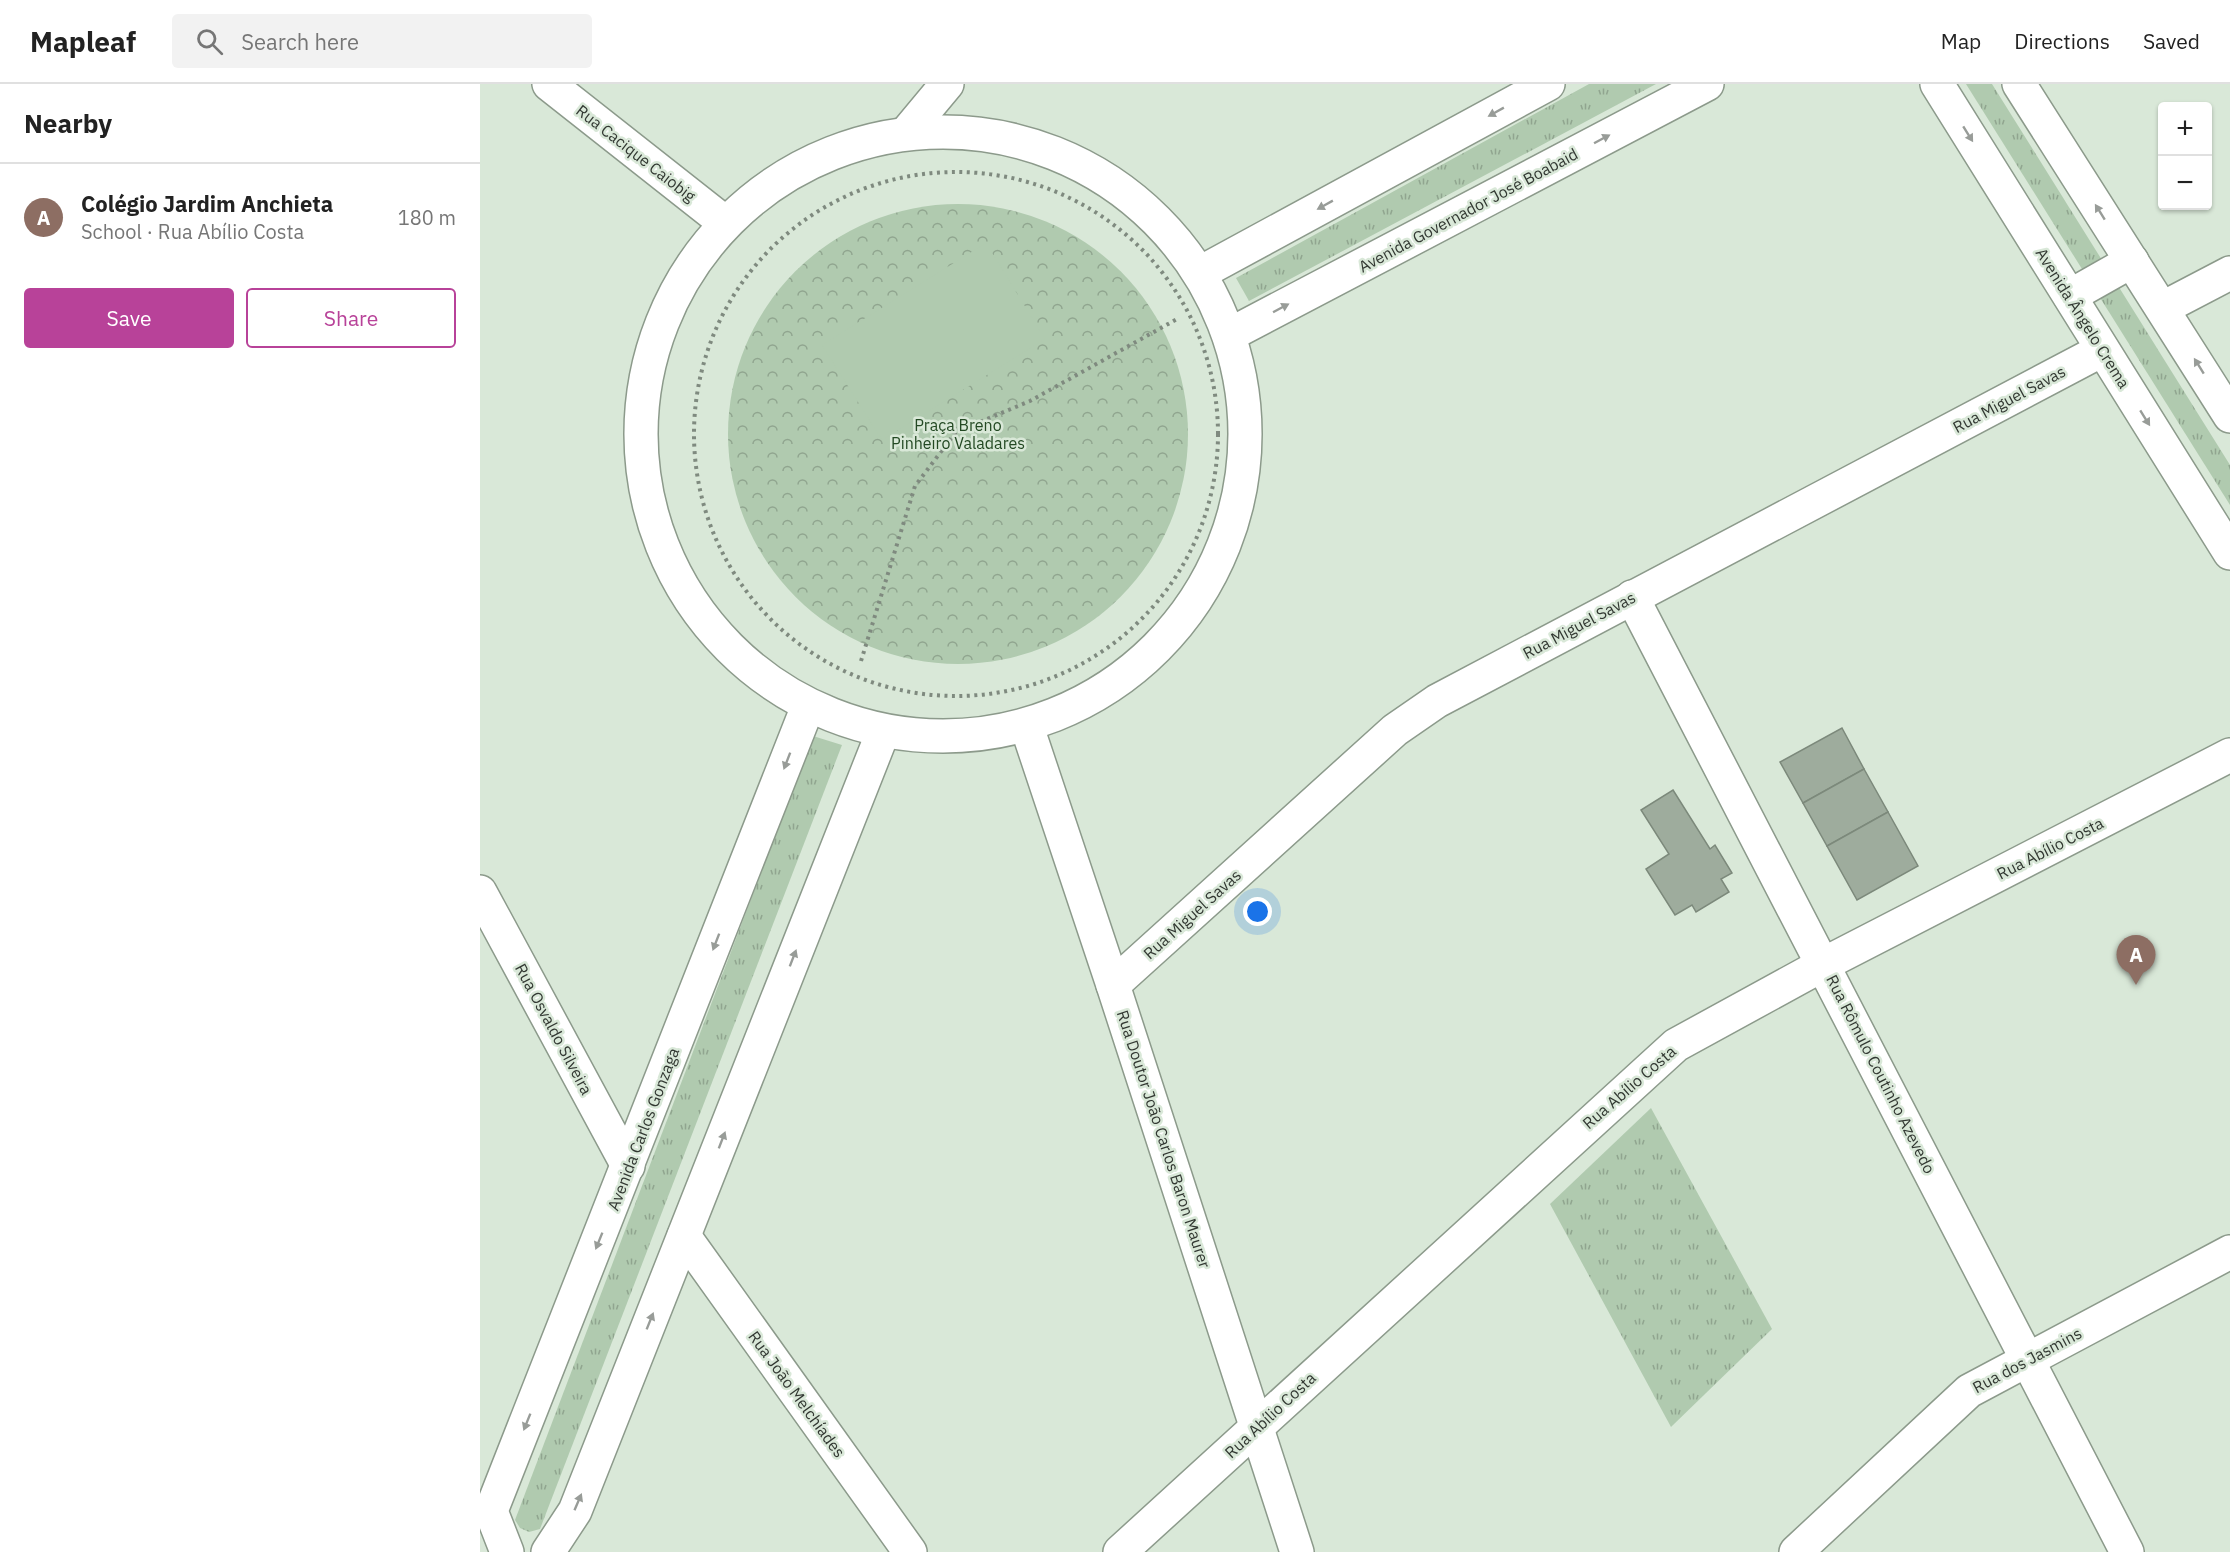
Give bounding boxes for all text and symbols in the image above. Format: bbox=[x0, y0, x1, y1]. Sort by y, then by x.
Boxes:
search box bbox=[172, 14, 592, 68]
text: Mapleaf bbox=[30, 23, 136, 60]
icon: search bbox=[193, 25, 226, 58]
text: Search here bbox=[241, 27, 359, 56]
text: Map bbox=[1941, 27, 1981, 55]
text: Directions bbox=[2014, 27, 2110, 55]
text: Saved bbox=[2143, 27, 2200, 55]
street label: Rua Cacique Caiobig bbox=[572, 100, 700, 206]
map controls bbox=[2158, 102, 2212, 210]
button: + bbox=[2158, 102, 2212, 156]
text: Nearby bbox=[24, 106, 112, 140]
one-way arrow bbox=[1487, 107, 1504, 117]
one-way arrow bbox=[1963, 125, 1974, 142]
one-way arrow bbox=[1594, 134, 1611, 144]
street label: Avenida Governador José Boabaid bbox=[1355, 144, 1581, 276]
button: − bbox=[2158, 156, 2212, 210]
text: Colégio Jardim Anchieta bbox=[81, 189, 333, 218]
one-way arrow bbox=[1316, 200, 1333, 210]
one-way arrow bbox=[2095, 203, 2106, 220]
text: A bbox=[37, 204, 50, 231]
text: 180 m bbox=[398, 204, 456, 231]
text: School · Rua Abílio Costa bbox=[81, 218, 304, 245]
street label: Avenida Ângelo Crema bbox=[2032, 244, 2135, 392]
button: Save bbox=[24, 288, 234, 348]
button: Share bbox=[246, 288, 456, 348]
one-way arrow bbox=[1272, 303, 1289, 313]
one-way arrow bbox=[2194, 358, 2205, 374]
street label: Rua Miguel Savas bbox=[1949, 361, 2069, 437]
one-way arrow bbox=[2139, 410, 2150, 426]
park label: Praça Breno Pinheiro Valadares bbox=[891, 415, 1025, 453]
street label: Rua Miguel Savas bbox=[1519, 587, 1639, 663]
one-way arrow bbox=[782, 752, 792, 770]
street label: Rua Abílio Costa bbox=[1993, 812, 2107, 883]
street label: Rua Miguel Savas bbox=[1139, 865, 1245, 963]
your location bbox=[1243, 897, 1272, 926]
one-way arrow bbox=[711, 933, 720, 951]
pin: A bbox=[2116, 936, 2156, 985]
one-way arrow bbox=[788, 949, 798, 967]
street label: Rua Osvaldo Silveira bbox=[511, 960, 597, 1098]
street label: Rua Rômulo Coutinho Azevedo bbox=[1822, 971, 1940, 1177]
street label: Rua Doutor João Carlos Baron Maurer bbox=[1113, 1008, 1215, 1271]
street label: Rua Abílio Costa bbox=[1578, 1041, 1680, 1133]
street label: Avenida Carlos Gonzaga bbox=[603, 1044, 683, 1213]
one-way arrow bbox=[718, 1131, 727, 1149]
one-way arrow bbox=[593, 1232, 603, 1250]
one-way arrow bbox=[646, 1312, 655, 1330]
street label: Rua dos Jasmins bbox=[1969, 1323, 2085, 1397]
street label: Rua João Melchíades bbox=[744, 1327, 850, 1461]
street label: Rua Abílio Costa bbox=[1220, 1367, 1320, 1462]
one-way arrow bbox=[522, 1413, 531, 1431]
one-way arrow bbox=[573, 1493, 583, 1511]

